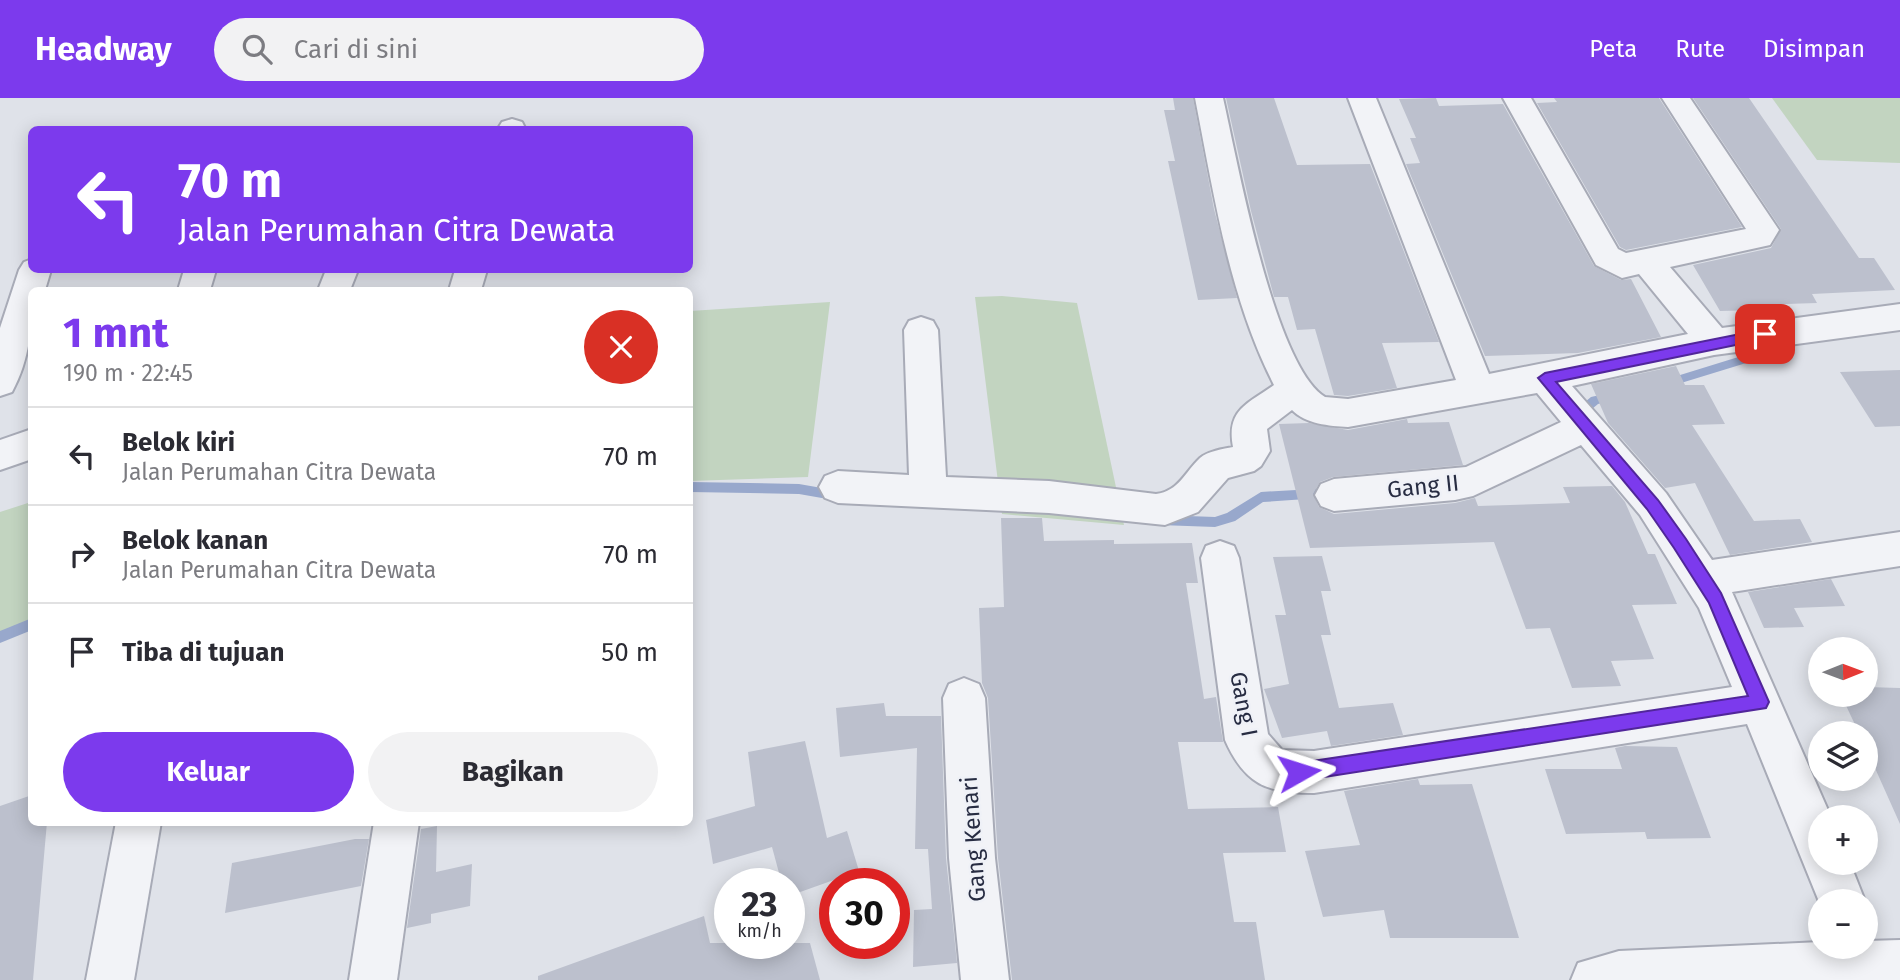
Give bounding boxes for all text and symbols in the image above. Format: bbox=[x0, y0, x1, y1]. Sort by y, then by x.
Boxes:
search box bbox=[214, 18, 704, 81]
text: Headway bbox=[35, 29, 172, 69]
icon: search bbox=[238, 30, 276, 68]
text: Cari di sini bbox=[294, 34, 418, 65]
text: Peta bbox=[1589, 35, 1637, 63]
text: Rute bbox=[1675, 35, 1725, 63]
text: Disimpan bbox=[1763, 35, 1865, 63]
text: 70 m bbox=[178, 151, 282, 210]
icon: left bbox=[63, 154, 154, 245]
text: Jalan Perumahan Citra Dewata bbox=[178, 211, 615, 249]
pin bbox=[1735, 304, 1795, 364]
text: 1 mnt bbox=[63, 308, 168, 358]
button: close bbox=[584, 310, 658, 384]
icon: arrive bbox=[1746, 315, 1784, 353]
text: 190 m · 22:45 bbox=[63, 359, 193, 387]
text: Belok kiri bbox=[122, 427, 235, 458]
icon: left bbox=[63, 437, 101, 475]
text: 70 m bbox=[603, 441, 658, 472]
text: Jalan Perumahan Citra Dewata bbox=[122, 458, 436, 486]
street label: Gang II bbox=[1386, 468, 1460, 504]
text: Belok kanan bbox=[122, 525, 268, 556]
icon: right bbox=[63, 535, 101, 573]
text: 70 m bbox=[603, 539, 658, 570]
text: Jalan Perumahan Citra Dewata bbox=[122, 556, 436, 584]
icon: arrive bbox=[63, 633, 101, 671]
text: Tiba di tujuan bbox=[122, 637, 284, 668]
text: 50 m bbox=[601, 637, 658, 668]
north arrow bbox=[1808, 637, 1878, 707]
map controls bbox=[1808, 637, 1878, 959]
street label: Gang I bbox=[1224, 669, 1264, 739]
button: layers bbox=[1808, 721, 1878, 791]
button: Keluar bbox=[63, 732, 354, 812]
button: Bagikan bbox=[368, 732, 658, 812]
position arrow bbox=[1262, 735, 1336, 809]
street label: Gang Kenari bbox=[955, 775, 991, 903]
button: + bbox=[1808, 805, 1878, 875]
speed limit sign: 30 bbox=[819, 868, 910, 959]
text: 23 bbox=[741, 883, 778, 925]
button: − bbox=[1808, 889, 1878, 959]
text: km/h bbox=[737, 920, 782, 942]

